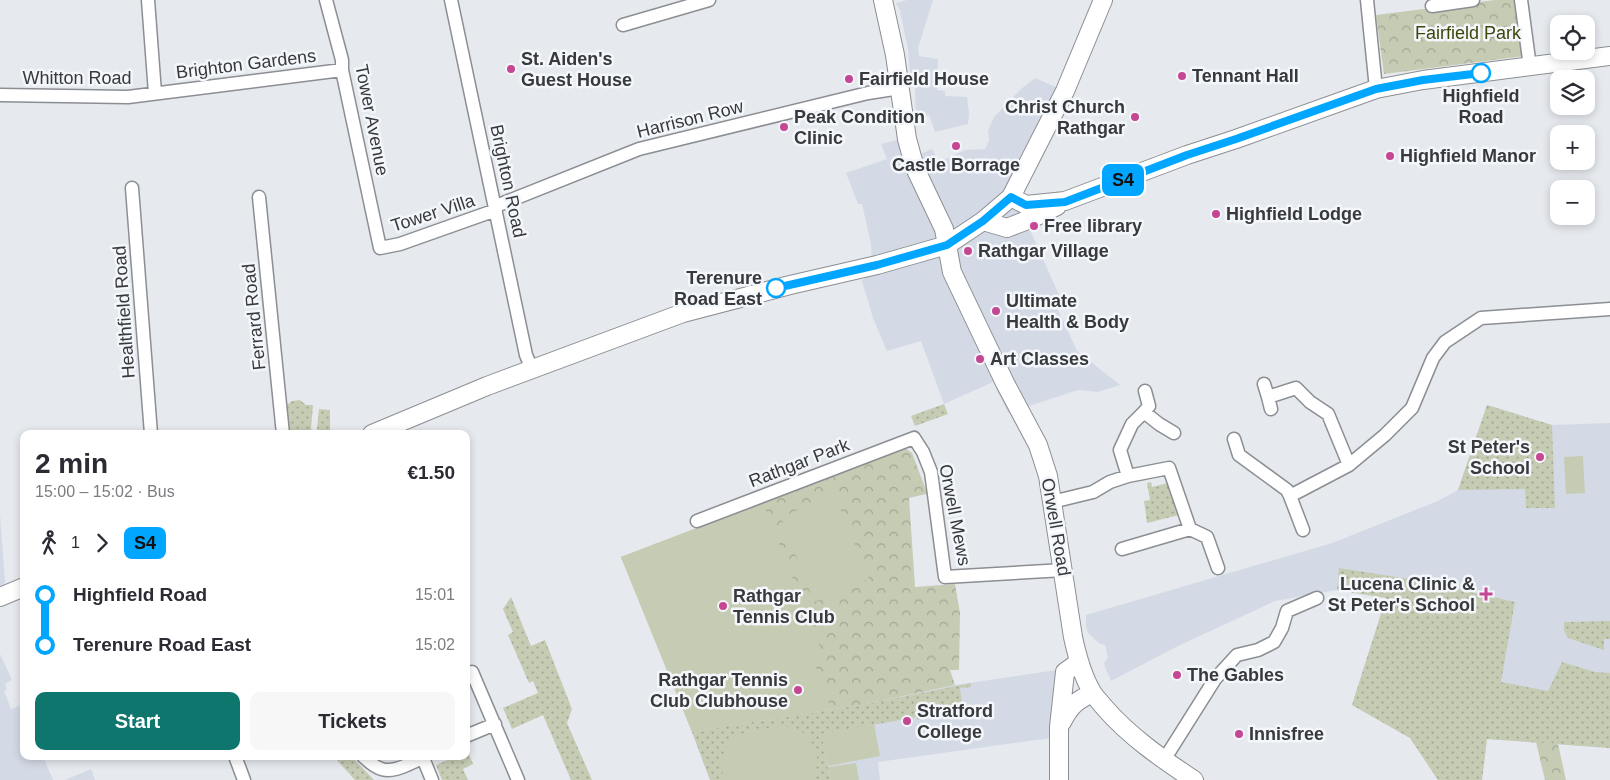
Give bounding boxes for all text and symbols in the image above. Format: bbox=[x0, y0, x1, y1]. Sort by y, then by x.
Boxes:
map controls bbox=[1550, 15, 1595, 225]
button: locate bbox=[1550, 15, 1595, 60]
park label: Fairfield Park bbox=[1415, 23, 1522, 43]
street label: Brighton Gardens bbox=[175, 45, 317, 83]
place label: St. Aiden's Guest House bbox=[521, 49, 632, 90]
street label: Tower Avenue bbox=[351, 63, 393, 177]
marker: St. Aiden's Guest House bbox=[505, 63, 517, 75]
marker: Highfield Road bbox=[1471, 63, 1491, 83]
place label: Tennant Hall bbox=[1192, 66, 1299, 86]
street label: Whitton Road bbox=[22, 68, 132, 88]
place label: Fairfield House bbox=[859, 69, 989, 89]
marker: Tennant Hall bbox=[1176, 70, 1188, 82]
button: layers bbox=[1550, 70, 1595, 115]
marker: Fairfield House bbox=[843, 73, 855, 85]
place label: Highfield Road bbox=[1443, 86, 1520, 127]
street label: Harrison Row bbox=[635, 96, 746, 142]
place label: Christ Church Rathgar bbox=[1005, 97, 1125, 138]
place label: Peak Condition Clinic bbox=[794, 107, 925, 148]
marker: Christ Church Rathgar bbox=[1129, 111, 1141, 123]
marker: Peak Condition Clinic bbox=[778, 121, 790, 133]
street label: Brighton Road bbox=[486, 123, 530, 239]
button: + bbox=[1550, 125, 1595, 170]
marker: Castle Borrage bbox=[950, 140, 962, 152]
place label: Highfield Manor bbox=[1400, 146, 1536, 166]
marker: Highfield Manor bbox=[1384, 150, 1396, 162]
place label: Castle Borrage bbox=[892, 155, 1020, 175]
line badge: S4 bbox=[1100, 164, 1146, 196]
text: S4 bbox=[1112, 170, 1134, 190]
button: − bbox=[1550, 180, 1595, 225]
street label: Tower Villa bbox=[389, 190, 478, 236]
place label: Highfield Lodge bbox=[1226, 204, 1362, 224]
marker: Highfield Lodge bbox=[1210, 208, 1222, 220]
place label: Free library bbox=[1044, 216, 1142, 236]
marker: Free library bbox=[1028, 220, 1040, 232]
place label: Rathgar Village bbox=[978, 241, 1109, 261]
street label: Healthfield Road bbox=[109, 245, 139, 379]
marker: Rathgar Village bbox=[962, 245, 974, 257]
street label: Ferrard Road bbox=[238, 263, 270, 371]
place label: Terenure Road East bbox=[674, 268, 762, 309]
marker: Terenure Road East bbox=[766, 278, 786, 298]
place label: Ultimate Health & Body bbox=[1006, 291, 1129, 332]
marker: Ultimate Health & Body bbox=[990, 305, 1002, 317]
place label: Art Classes bbox=[990, 349, 1089, 369]
marker: Art Classes bbox=[974, 353, 986, 365]
street label: Rathgar Park bbox=[746, 434, 853, 491]
place label: St Peter's School bbox=[1448, 437, 1530, 478]
text: 2 min bbox=[35, 448, 108, 479]
marker: St Peter's School bbox=[1534, 451, 1546, 463]
text: €1.50 bbox=[407, 462, 455, 483]
street label: Orwell Mews bbox=[935, 463, 975, 567]
street label: Orwell Road bbox=[1038, 476, 1074, 578]
text: 15:00 – 15:02 · Bus bbox=[35, 483, 175, 500]
icon: walk bbox=[35, 529, 63, 557]
icon: forward bbox=[88, 529, 116, 557]
text: S4 bbox=[134, 533, 156, 553]
text: 1 bbox=[71, 534, 80, 551]
place label: Lucena Clinic & St Peter's School bbox=[1328, 574, 1475, 615]
text: Highfield Road bbox=[73, 584, 207, 605]
text: 15:01 bbox=[415, 586, 455, 603]
place label: Rathgar Tennis Club bbox=[733, 586, 835, 627]
marker: Lucena Clinic & St Peter's School bbox=[1479, 587, 1493, 601]
marker: Rathgar Tennis Club bbox=[717, 600, 729, 612]
text: Terenure Road East bbox=[73, 634, 251, 655]
text: 15:02 bbox=[415, 636, 455, 653]
place label: The Gables bbox=[1187, 665, 1284, 685]
marker: The Gables bbox=[1171, 669, 1183, 681]
place label: Rathgar Tennis Club Clubhouse bbox=[650, 670, 788, 711]
marker: Rathgar Tennis Club Clubhouse bbox=[792, 684, 804, 696]
button: Start bbox=[35, 692, 240, 750]
button: Tickets bbox=[250, 692, 455, 750]
place label: Stratford College bbox=[917, 701, 993, 742]
marker: Stratford College bbox=[901, 715, 913, 727]
place label: Innisfree bbox=[1249, 724, 1324, 744]
marker: Innisfree bbox=[1233, 728, 1245, 740]

